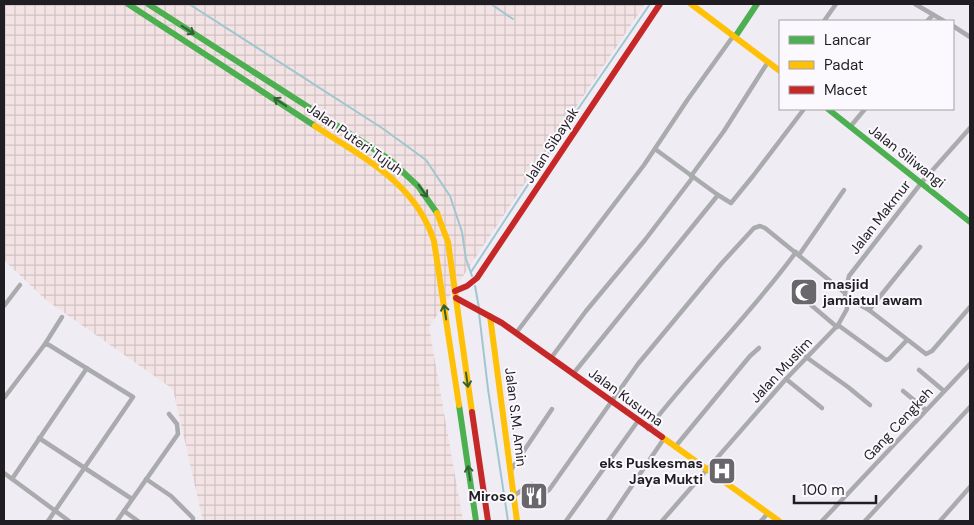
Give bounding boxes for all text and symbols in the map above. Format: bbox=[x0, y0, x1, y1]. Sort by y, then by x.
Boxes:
legend bbox=[779, 20, 954, 110]
one-way arrow bbox=[181, 26, 195, 36]
text: Lancar bbox=[824, 30, 871, 50]
text: Padat bbox=[824, 55, 864, 75]
text: Macet bbox=[824, 80, 868, 100]
one-way arrow bbox=[273, 97, 287, 107]
street label: Jalan Puteri Tujuh bbox=[303, 99, 407, 179]
street label: Jalan Sibayak bbox=[520, 104, 582, 186]
street label: Jalan Siliwangi bbox=[865, 120, 949, 192]
street label: Jalan Makmur bbox=[845, 176, 915, 258]
one-way arrow bbox=[418, 184, 428, 198]
place label: masjid jamiatul awam bbox=[822, 275, 923, 309]
mosque icon: masjid jamiatul awam bbox=[789, 277, 819, 307]
one-way arrow bbox=[440, 305, 450, 321]
street label: Jalan Muslim bbox=[746, 334, 816, 406]
street label: Jalan Kusuma bbox=[585, 364, 667, 430]
street label: Jalan S.M. Amin bbox=[501, 367, 531, 467]
one-way arrow bbox=[463, 372, 473, 388]
street label: Gang Cengkeh bbox=[859, 383, 937, 465]
place label: eks Puskesmas Jaya Mukti bbox=[599, 454, 703, 488]
hospital icon: eks Puskesmas Jaya Mukti bbox=[707, 456, 737, 486]
one-way arrow bbox=[464, 465, 474, 481]
scale bar bbox=[794, 472, 876, 504]
text: 100 m bbox=[802, 480, 845, 500]
restaurant icon: Miroso bbox=[519, 481, 549, 511]
place label: Miroso bbox=[469, 487, 515, 505]

